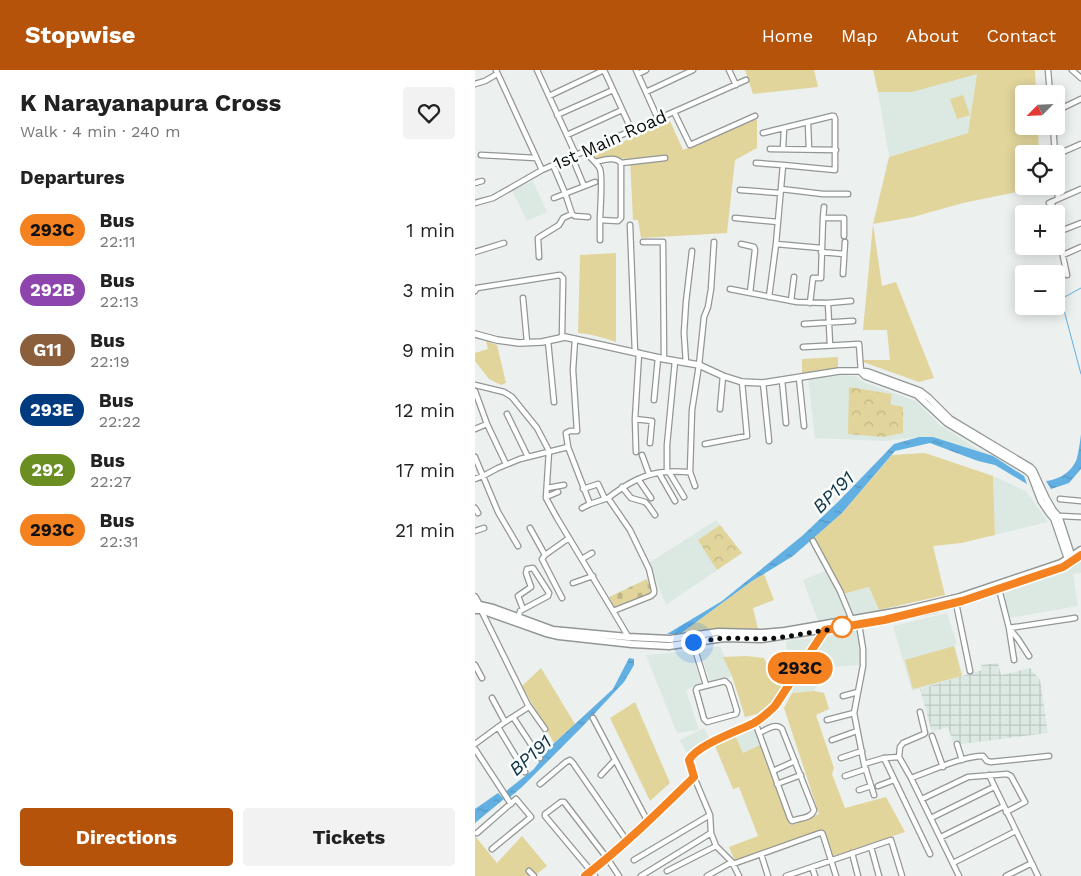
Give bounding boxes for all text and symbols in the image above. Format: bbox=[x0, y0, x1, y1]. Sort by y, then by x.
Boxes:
text: Stopwise bbox=[25, 21, 135, 49]
text: Home bbox=[762, 25, 813, 46]
text: Map bbox=[841, 25, 878, 46]
text: About bbox=[906, 25, 958, 46]
text: Contact bbox=[986, 25, 1056, 46]
north arrow bbox=[1015, 85, 1065, 135]
map controls bbox=[1015, 85, 1065, 315]
button: heart bbox=[403, 87, 455, 139]
text: K Narayanapura Cross bbox=[20, 89, 281, 117]
street label: 1st Main Road bbox=[550, 105, 670, 174]
text: Walk · 4 min · 240 m bbox=[20, 122, 180, 141]
button: locate bbox=[1015, 145, 1065, 195]
text: Departures bbox=[20, 166, 125, 189]
button: + bbox=[1015, 205, 1065, 255]
text: Bus bbox=[100, 209, 135, 232]
text: 293C bbox=[30, 219, 75, 240]
text: 1 min bbox=[406, 219, 455, 242]
text: 22:11 bbox=[100, 232, 135, 251]
button: − bbox=[1015, 265, 1065, 315]
text: Bus bbox=[100, 269, 135, 292]
text: 292B bbox=[30, 279, 75, 300]
text: 3 min bbox=[403, 279, 455, 302]
text: 22:13 bbox=[100, 292, 139, 311]
text: Bus bbox=[90, 329, 125, 352]
text: G11 bbox=[33, 339, 62, 360]
text: 9 min bbox=[402, 339, 455, 362]
text: 22:19 bbox=[90, 352, 130, 371]
text: Bus bbox=[99, 389, 134, 412]
text: 293E bbox=[30, 399, 74, 420]
text: 12 min bbox=[395, 399, 455, 422]
text: 22:22 bbox=[99, 412, 141, 431]
text: Bus bbox=[90, 449, 125, 472]
text: 292 bbox=[31, 459, 64, 480]
text: 17 min bbox=[396, 459, 455, 482]
water label: BP191 bbox=[808, 467, 859, 518]
text: 22:27 bbox=[90, 472, 131, 491]
text: Bus bbox=[100, 509, 135, 532]
text: 293C bbox=[30, 519, 75, 540]
text: 21 min bbox=[395, 519, 455, 542]
text: 22:31 bbox=[100, 532, 139, 551]
unlabelled marker bbox=[831, 616, 853, 638]
your location bbox=[681, 630, 706, 655]
line badge: 293C bbox=[765, 652, 835, 684]
text: 293C bbox=[778, 657, 822, 678]
water label: BP191 bbox=[504, 730, 557, 781]
button: Directions bbox=[20, 808, 233, 866]
button: Tickets bbox=[243, 808, 455, 866]

